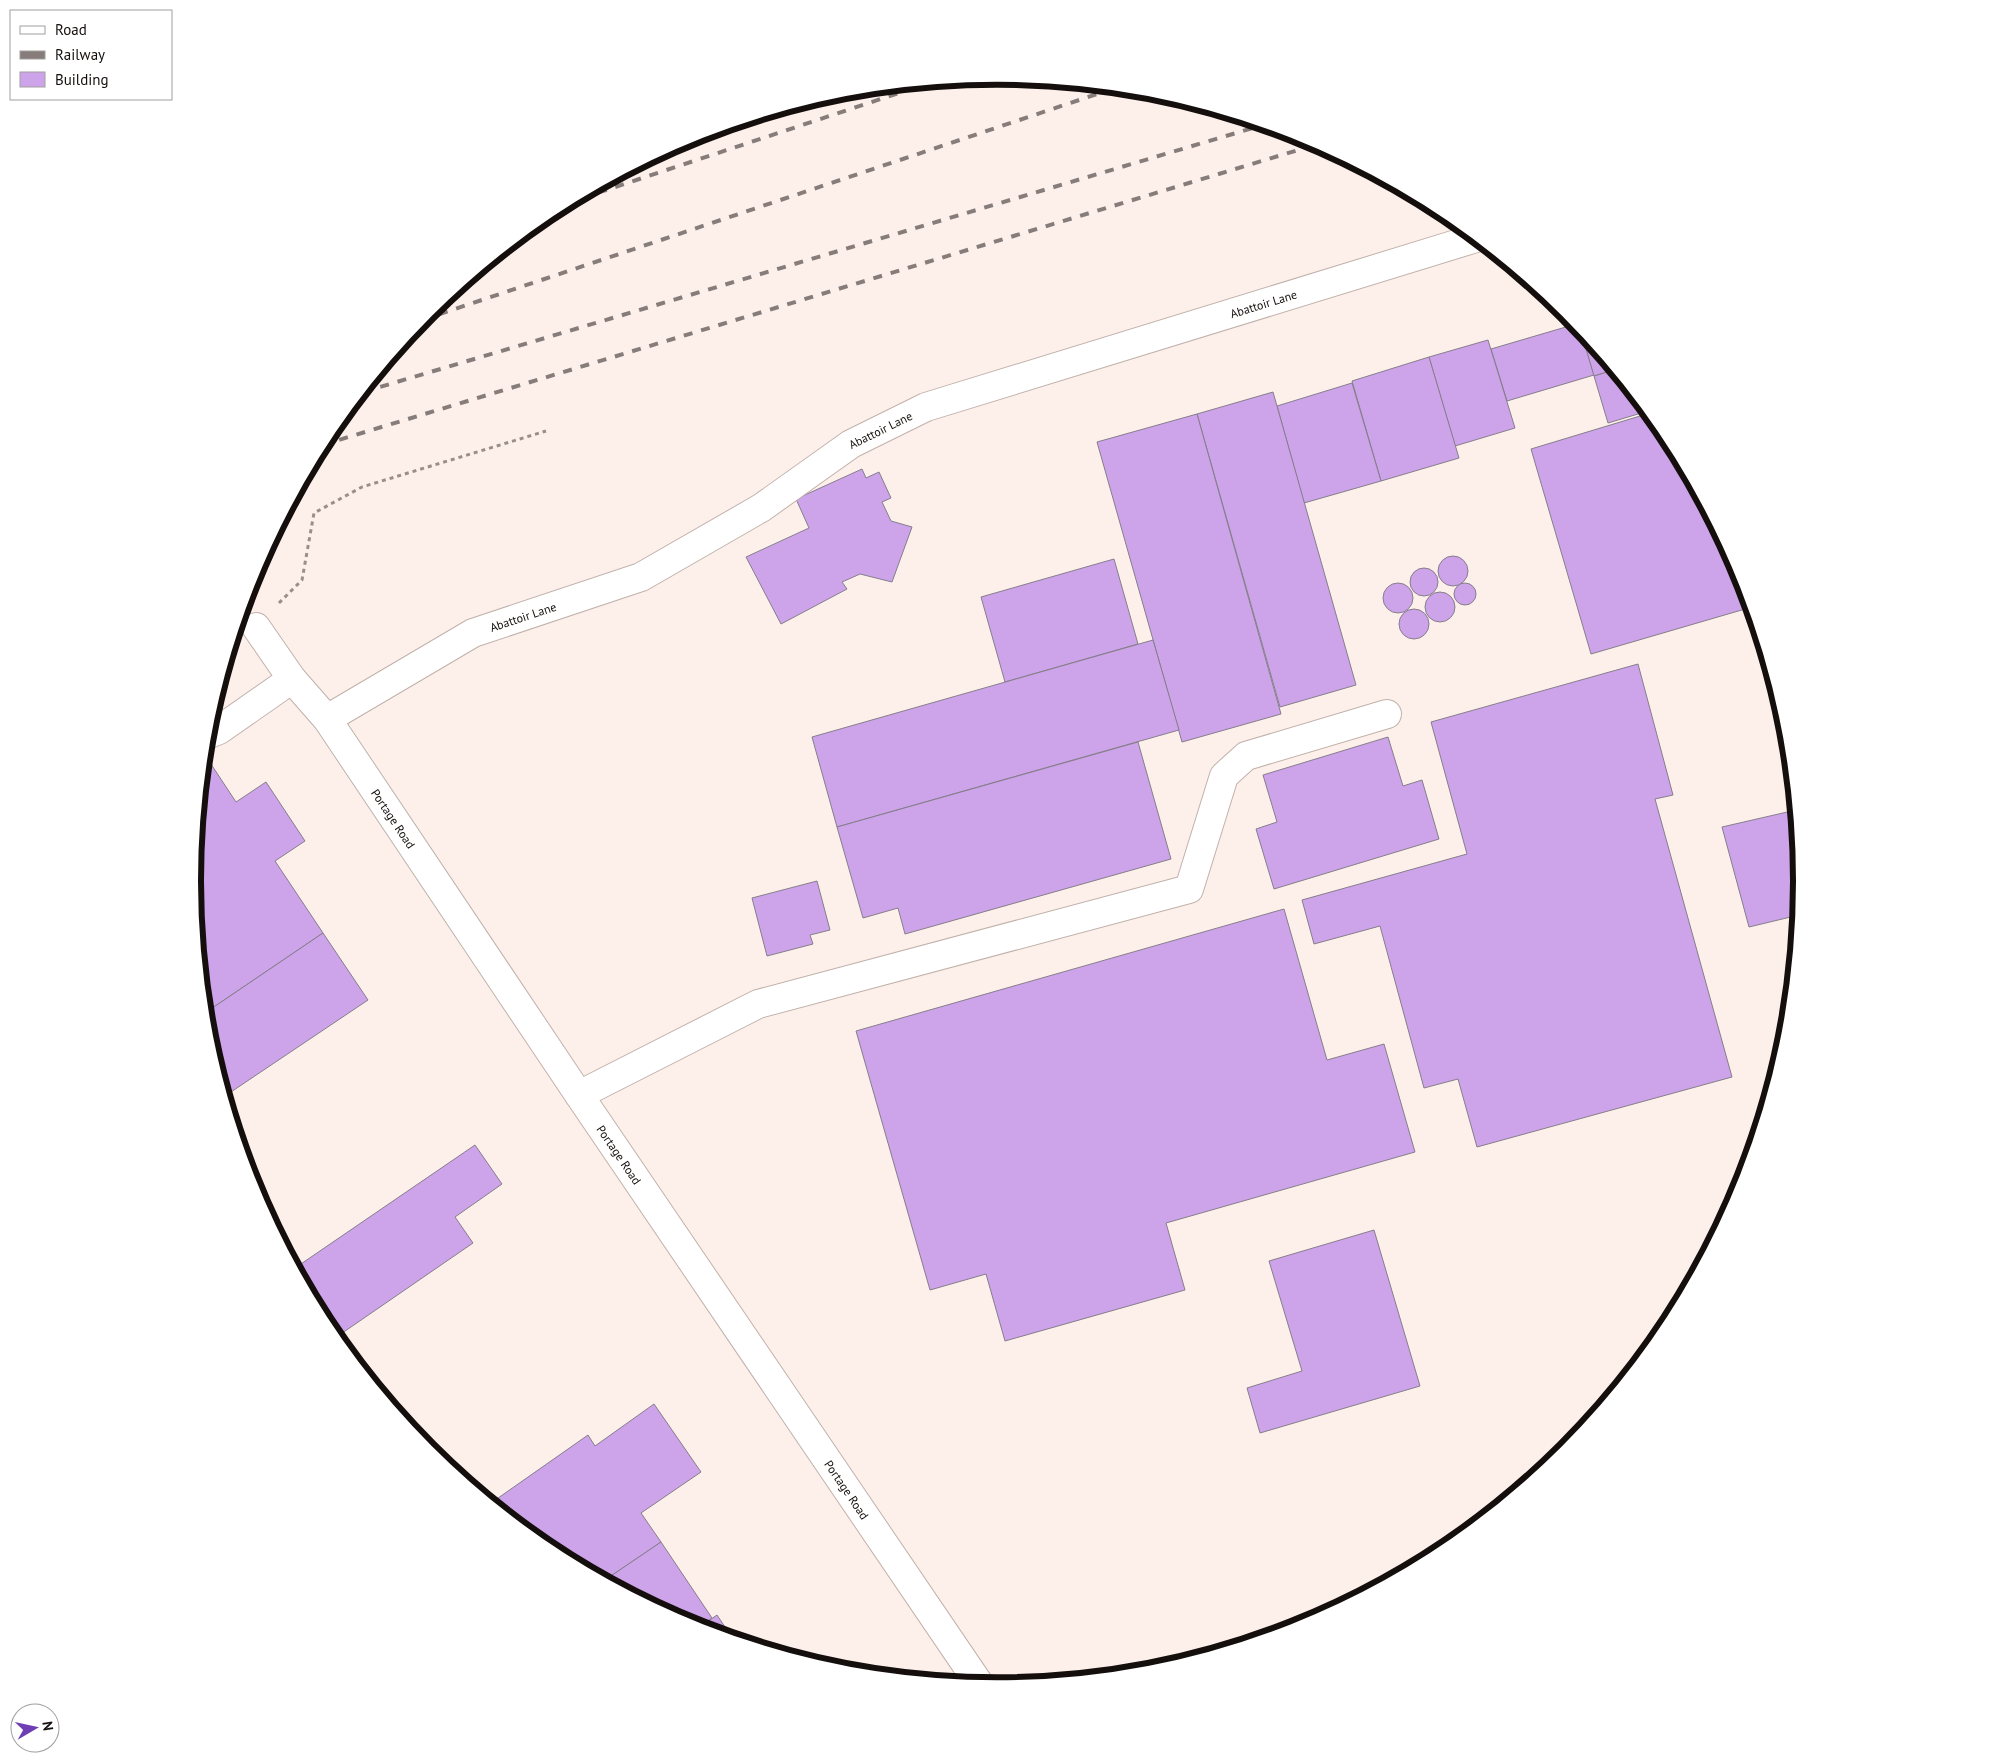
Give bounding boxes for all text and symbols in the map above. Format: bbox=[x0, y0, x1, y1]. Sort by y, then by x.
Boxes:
legend bbox=[10, 10, 172, 100]
text: Road bbox=[55, 20, 87, 39]
text: Railway bbox=[55, 45, 105, 64]
text: Building bbox=[55, 70, 109, 89]
street label: Abattoir Lane bbox=[1228, 286, 1299, 321]
street label: Abattoir Lane bbox=[846, 408, 915, 452]
street label: Abattoir Lane bbox=[488, 598, 558, 634]
street label: Portage Road bbox=[368, 786, 419, 851]
street label: Portage Road bbox=[594, 1122, 645, 1187]
street label: Portage Road bbox=[822, 1457, 873, 1522]
north arrow bbox=[10, 1703, 60, 1753]
text: N bbox=[38, 1720, 57, 1732]

